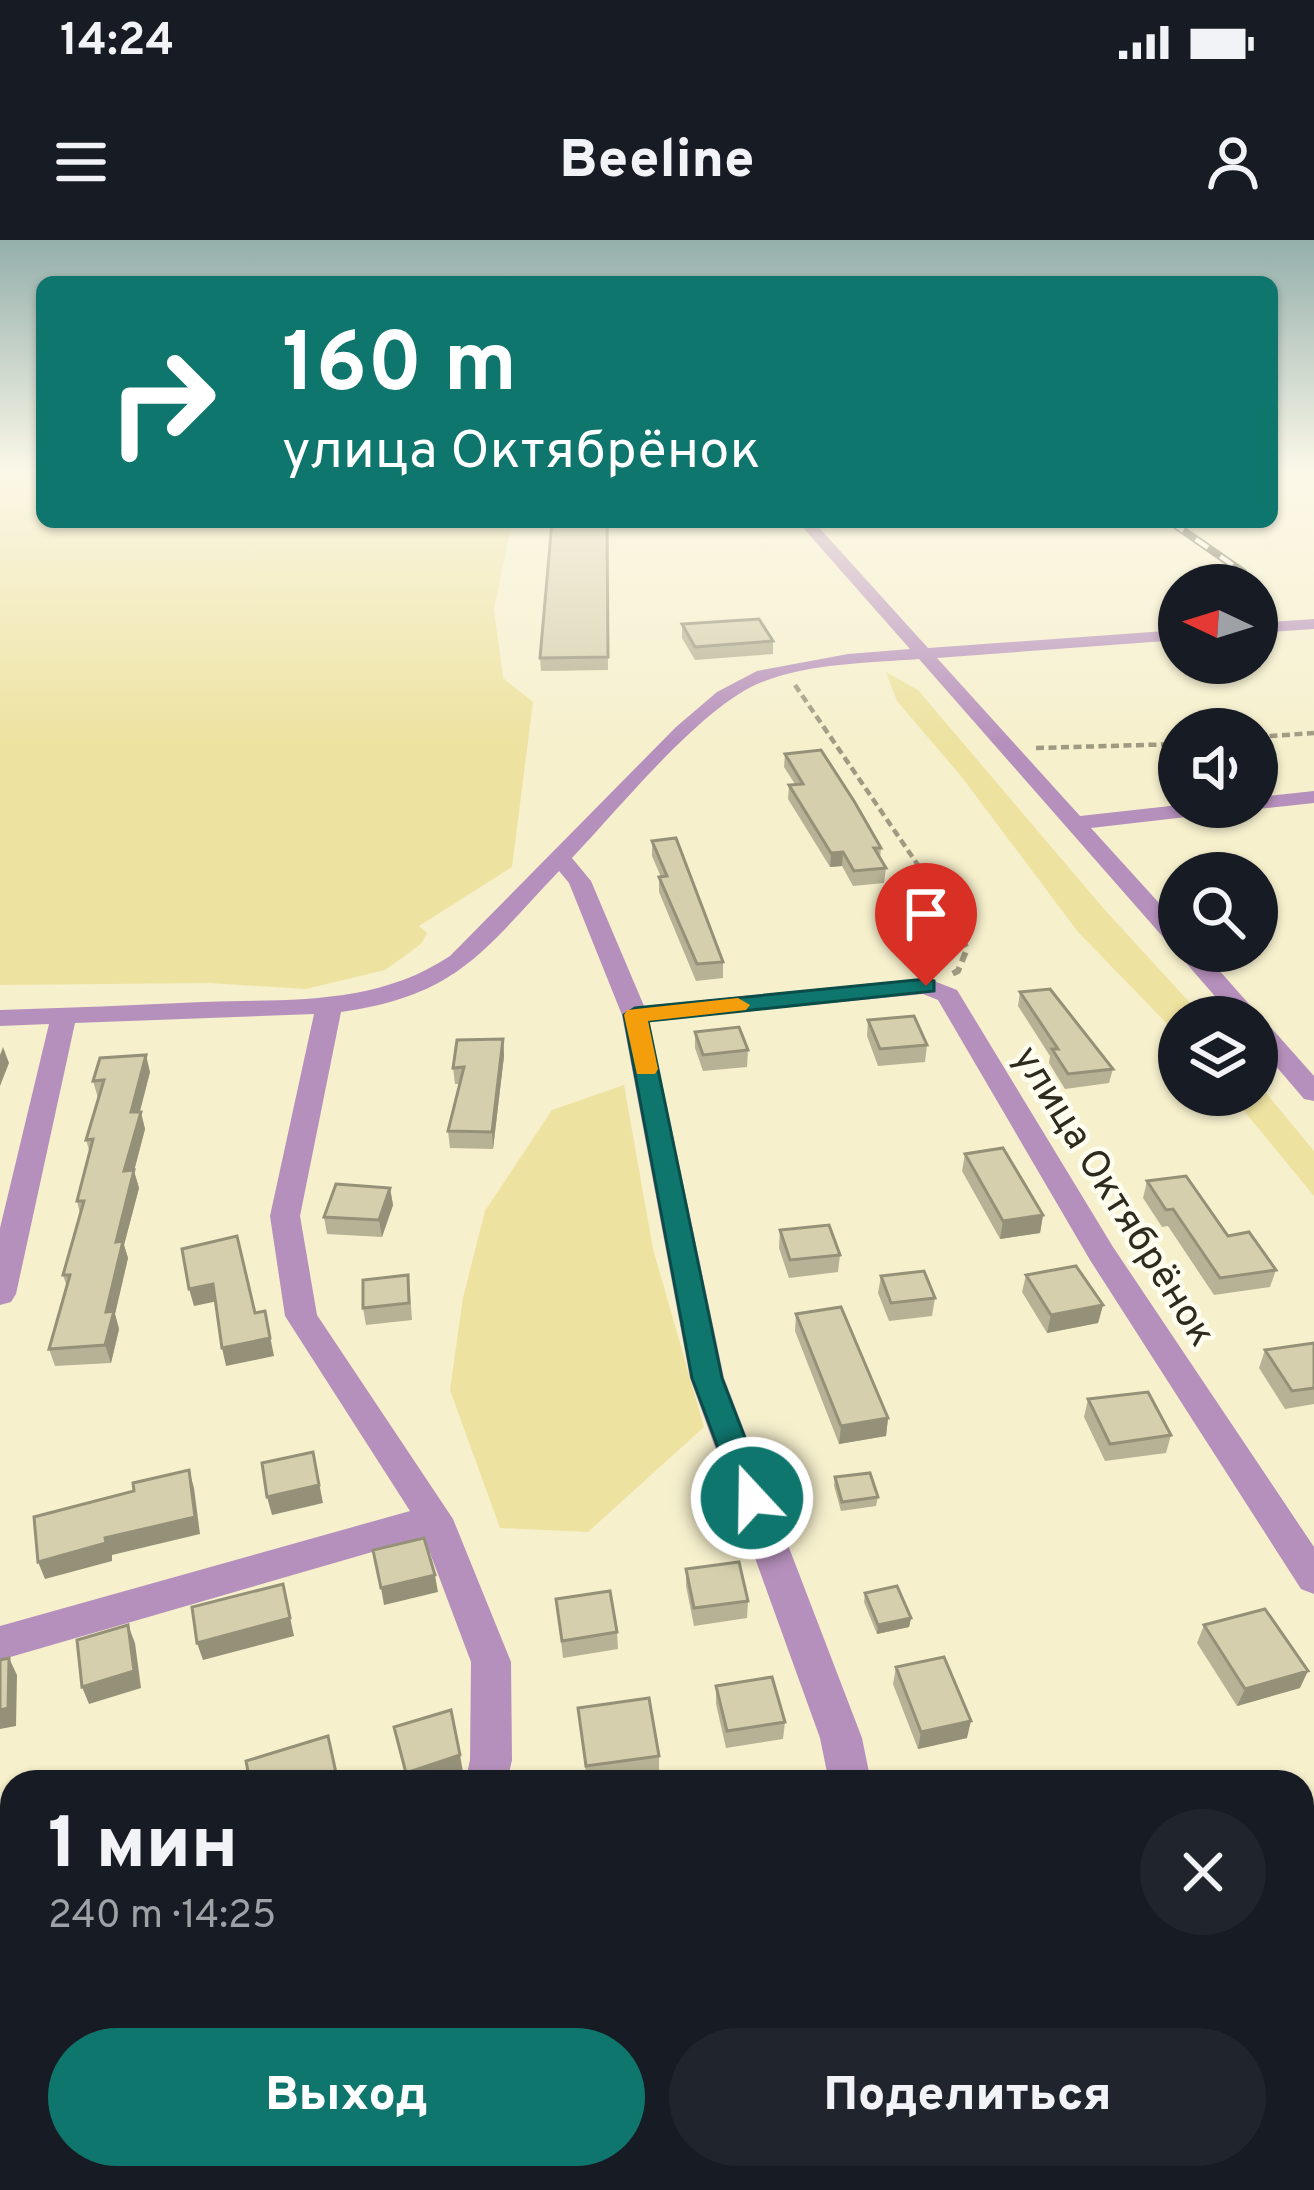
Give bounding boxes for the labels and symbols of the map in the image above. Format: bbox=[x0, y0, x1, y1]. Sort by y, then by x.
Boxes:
north arrow bbox=[1158, 564, 1278, 684]
pin bbox=[875, 863, 977, 986]
street label: улица Октябрёнок bbox=[1000, 1038, 1225, 1357]
position arrow bbox=[689, 1435, 815, 1561]

